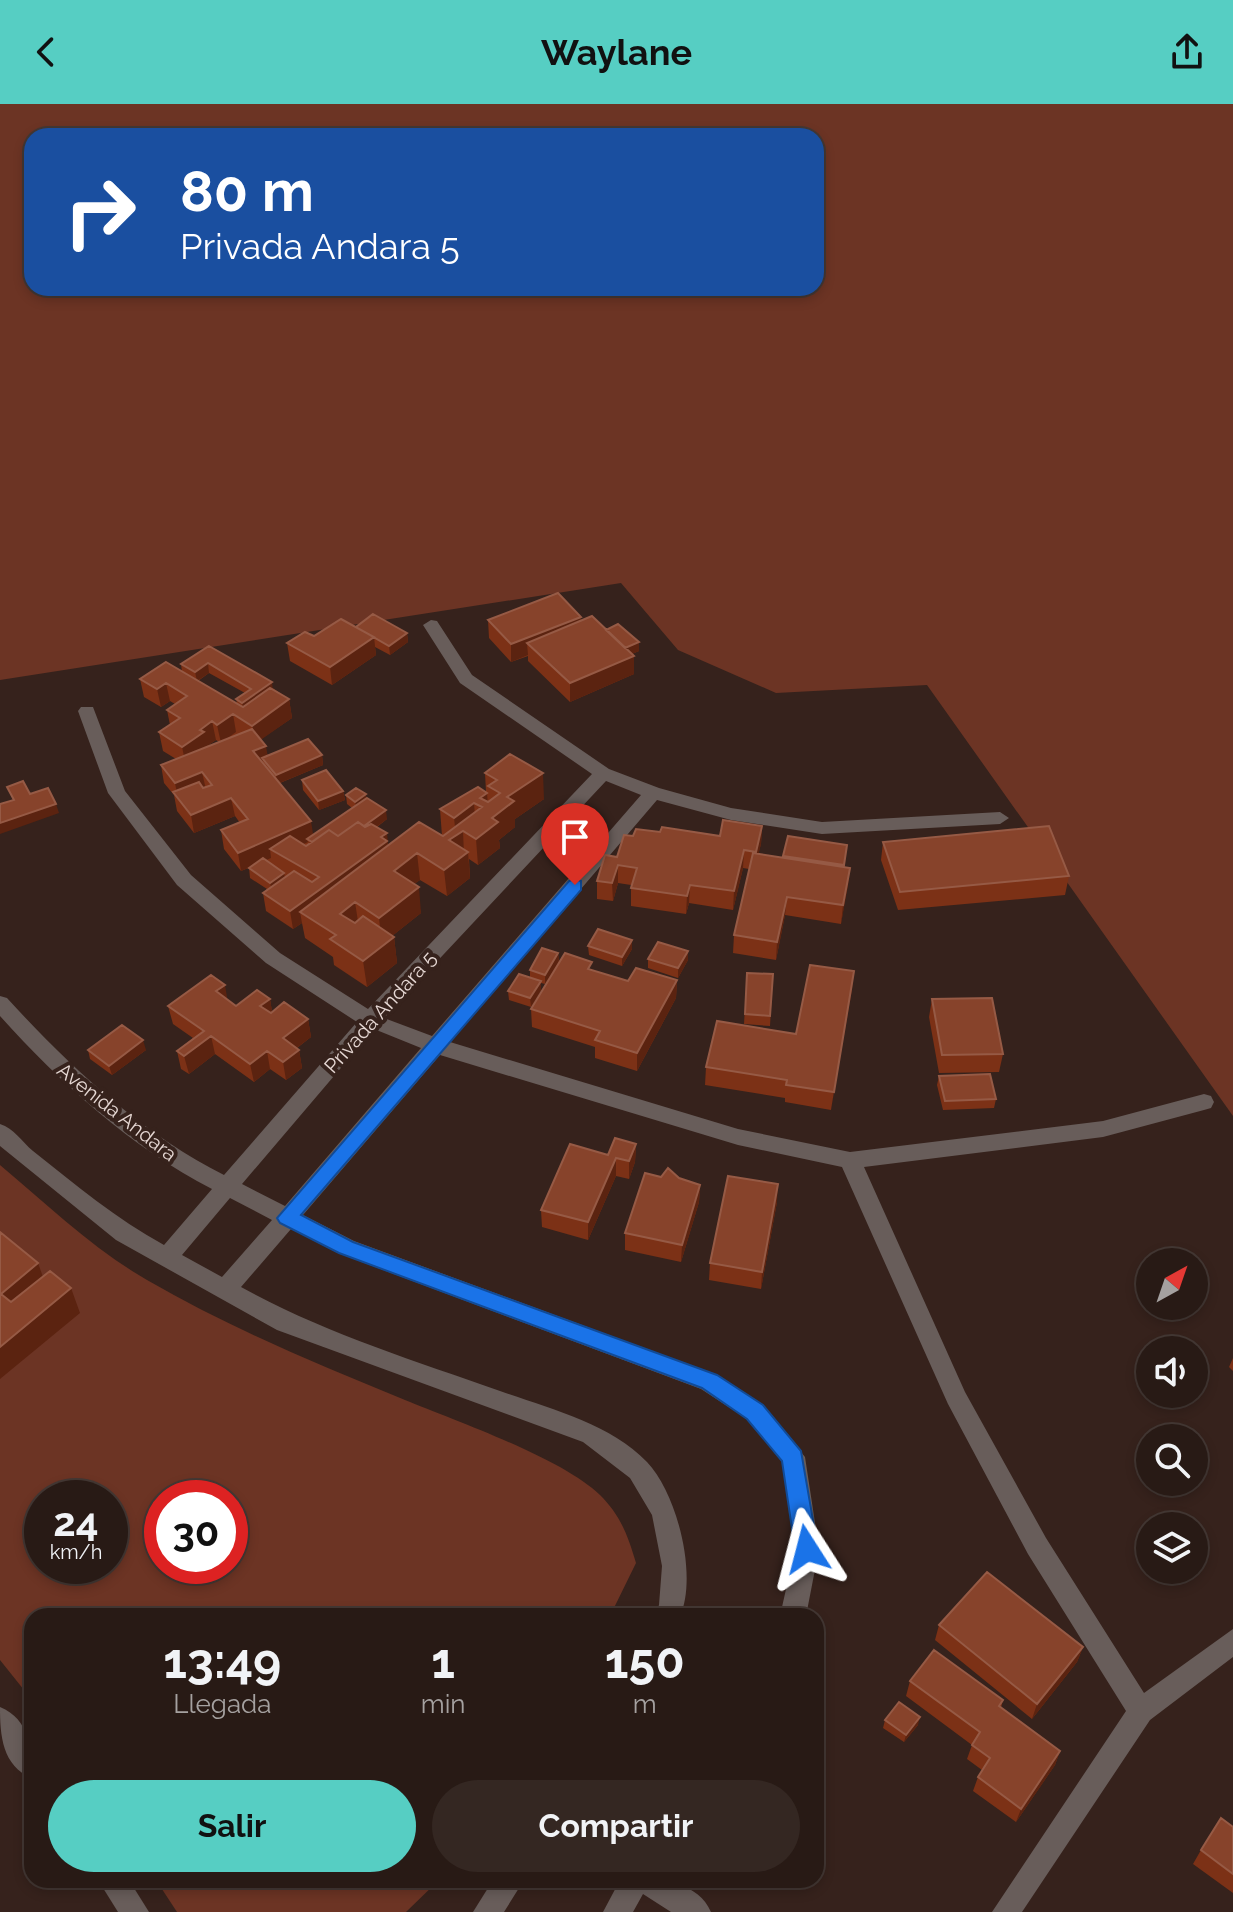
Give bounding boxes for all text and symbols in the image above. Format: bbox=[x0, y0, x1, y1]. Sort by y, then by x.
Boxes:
icon: back bbox=[24, 30, 68, 74]
icon: share bbox=[1165, 30, 1209, 74]
text: Waylane bbox=[541, 31, 692, 73]
text: 80 m bbox=[180, 158, 314, 224]
icon: right bbox=[48, 160, 152, 264]
text: Privada Andara 5 bbox=[180, 225, 460, 267]
pin bbox=[541, 803, 609, 885]
icon: arrive bbox=[553, 815, 597, 859]
street label: Privada Andara 5 bbox=[319, 946, 441, 1078]
street label: Avenida Andara bbox=[52, 1058, 182, 1166]
north arrow bbox=[1136, 1248, 1208, 1320]
map controls bbox=[1136, 1248, 1208, 1584]
button: sound bbox=[1136, 1336, 1208, 1408]
button: search bbox=[1136, 1424, 1208, 1496]
speed limit sign: 30 bbox=[144, 1480, 248, 1584]
text: 24 bbox=[53, 1498, 99, 1545]
position arrow bbox=[765, 1507, 849, 1591]
button: layers bbox=[1136, 1512, 1208, 1584]
text: km/h bbox=[50, 1540, 102, 1564]
text: 13:49 bbox=[163, 1633, 281, 1689]
text: 1 bbox=[431, 1633, 455, 1689]
text: 150 bbox=[605, 1633, 685, 1689]
text: Llegada bbox=[173, 1689, 271, 1719]
text: min bbox=[421, 1689, 466, 1719]
text: m bbox=[633, 1689, 657, 1719]
button: Salir bbox=[48, 1780, 416, 1872]
button: Compartir bbox=[432, 1780, 800, 1872]

